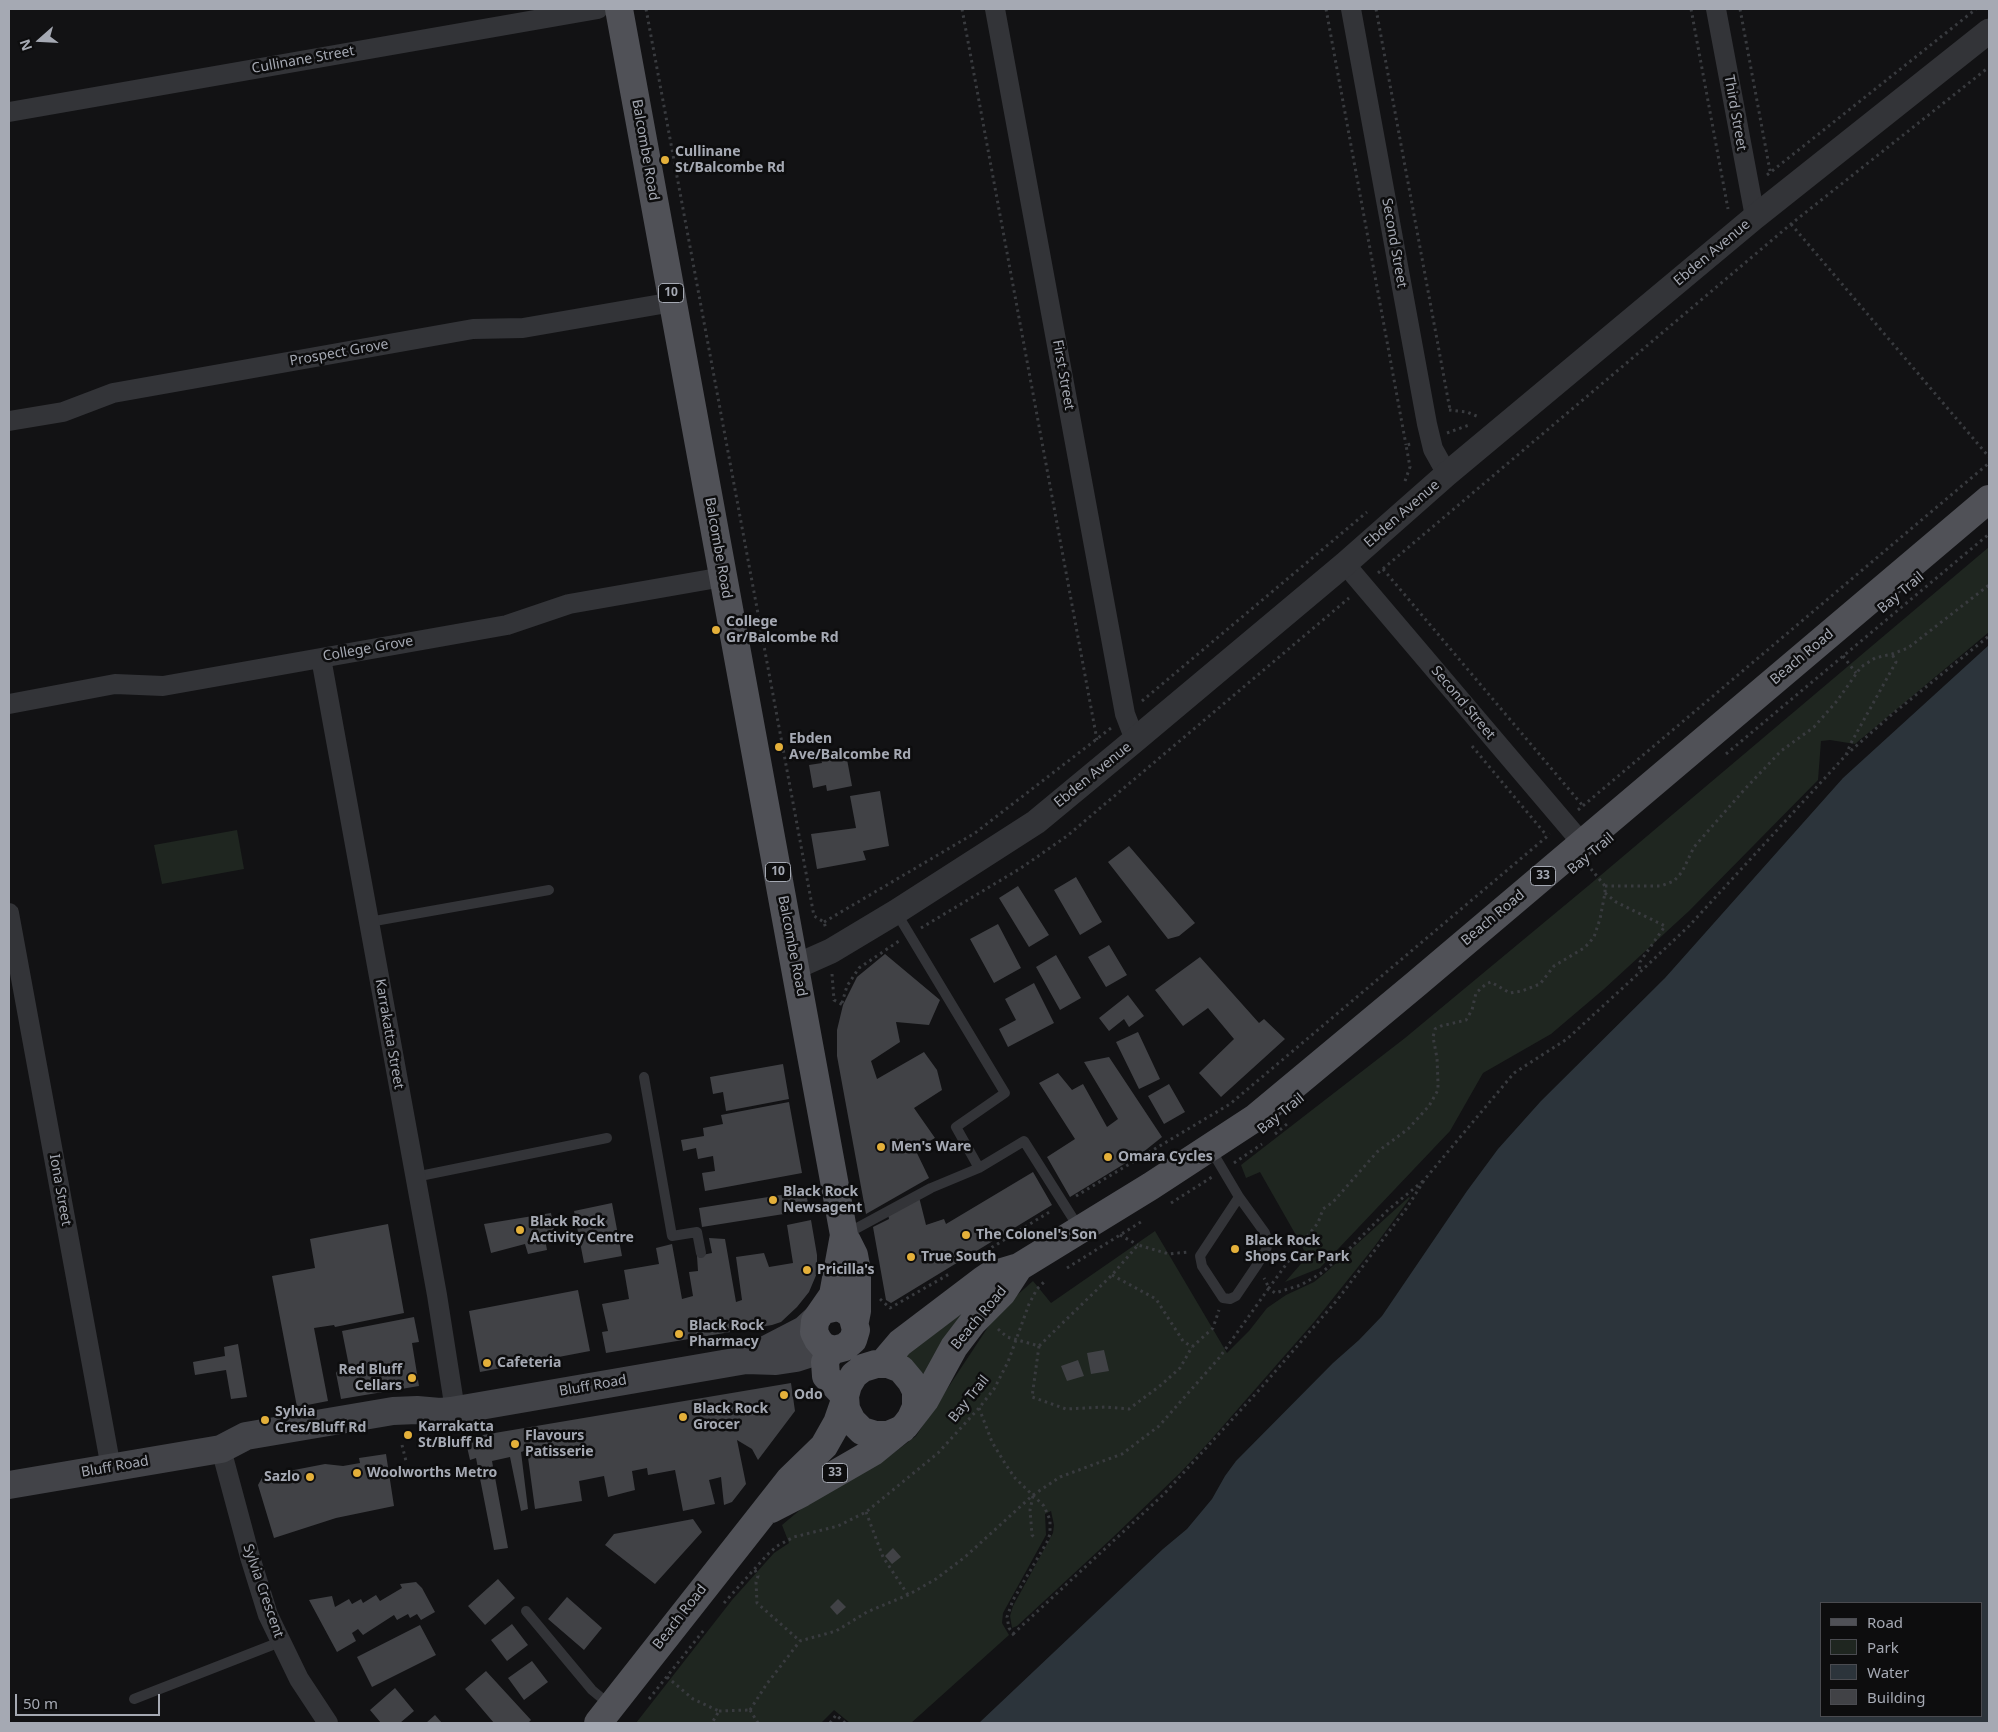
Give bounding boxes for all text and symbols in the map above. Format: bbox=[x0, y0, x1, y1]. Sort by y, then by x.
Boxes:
north arrow bbox=[15, 15, 65, 65]
text: N bbox=[15, 37, 36, 54]
street label: Cullinane Street bbox=[250, 43, 356, 77]
street label: Third Street bbox=[1720, 74, 1750, 152]
street label: Balcombe Road bbox=[628, 98, 662, 202]
place label: Cullinane St/Balcombe Rd bbox=[675, 144, 785, 176]
marker: Cullinane St/Balcombe Rd bbox=[659, 154, 671, 166]
street label: Second Street bbox=[1378, 197, 1410, 289]
street label: Ebden Avenue bbox=[1670, 216, 1754, 290]
road number: 10 bbox=[658, 284, 684, 302]
street label: Prospect Grove bbox=[288, 336, 390, 370]
street label: First Street bbox=[1049, 339, 1077, 411]
street label: Ebden Avenue bbox=[1361, 477, 1443, 551]
street label: Balcombe Road bbox=[701, 496, 735, 600]
street label: Bay Trail bbox=[1874, 569, 1928, 617]
place label: College Gr/Balcombe Rd bbox=[726, 614, 839, 646]
marker: College Gr/Balcombe Rd bbox=[710, 624, 722, 636]
street label: Beach Road bbox=[1767, 626, 1837, 688]
street label: College Grove bbox=[321, 633, 415, 665]
street label: Second Street bbox=[1427, 663, 1499, 743]
place label: Ebden Ave/Balcombe Rd bbox=[789, 731, 911, 764]
street label: Ebden Avenue bbox=[1051, 739, 1135, 811]
marker: Ebden Ave/Balcombe Rd bbox=[773, 741, 785, 753]
street label: Bay Trail bbox=[1564, 830, 1618, 878]
road number: 10 bbox=[766, 862, 790, 882]
road number: 33 bbox=[1530, 866, 1556, 886]
street label: Beach Road bbox=[1458, 887, 1528, 949]
street label: Balcombe Road bbox=[774, 894, 810, 998]
street label: Karrakatta Street bbox=[371, 978, 407, 1090]
street label: Bay Trail bbox=[1254, 1090, 1308, 1138]
place label: Men's Ware bbox=[891, 1139, 971, 1155]
marker: Men's Ware bbox=[875, 1141, 887, 1153]
place label: Omara Cycles bbox=[1118, 1149, 1213, 1165]
marker: Omara Cycles bbox=[1102, 1151, 1114, 1163]
street label: Iona Street bbox=[45, 1153, 75, 1227]
place label: Black Rock Newsagent bbox=[783, 1184, 862, 1216]
marker: Black Rock Newsagent bbox=[767, 1194, 779, 1206]
place label: Black Rock Activity Centre bbox=[530, 1214, 634, 1246]
marker: Black Rock Activity Centre bbox=[514, 1224, 526, 1236]
place label: The Colonel's Son bbox=[976, 1227, 1097, 1243]
marker: The Colonel's Son bbox=[960, 1229, 972, 1241]
place label: Black Rock Shops Car Park bbox=[1245, 1233, 1349, 1266]
marker: Black Rock Shops Car Park bbox=[1229, 1243, 1241, 1255]
place label: True South bbox=[921, 1249, 996, 1265]
marker: True South bbox=[905, 1251, 917, 1263]
place label: Pricilla's bbox=[817, 1262, 874, 1278]
marker: Pricilla's bbox=[801, 1264, 813, 1276]
street label: Beach Road bbox=[948, 1283, 1010, 1353]
place label: Black Rock Pharmacy bbox=[689, 1318, 764, 1350]
marker: Black Rock Pharmacy bbox=[673, 1328, 685, 1340]
place label: Cafeteria bbox=[497, 1355, 561, 1371]
marker: Cafeteria bbox=[481, 1357, 493, 1369]
place label: Red Bluff Cellars bbox=[339, 1362, 402, 1394]
marker: Red Bluff Cellars bbox=[406, 1372, 418, 1384]
street label: Bluff Road bbox=[558, 1372, 628, 1400]
street label: Bay Trail bbox=[945, 1372, 993, 1426]
place label: Odo bbox=[794, 1387, 823, 1403]
marker: Odo bbox=[778, 1389, 790, 1401]
place label: Black Rock Grocer bbox=[693, 1401, 768, 1434]
place label: Sylvia Cres/Bluff Rd bbox=[275, 1404, 366, 1436]
marker: Black Rock Grocer bbox=[677, 1411, 689, 1423]
marker: Sylvia Cres/Bluff Rd bbox=[259, 1414, 271, 1426]
place label: Karrakatta St/Bluff Rd bbox=[418, 1419, 494, 1451]
place label: Flavours Patisserie bbox=[525, 1428, 594, 1460]
marker: Karrakatta St/Bluff Rd bbox=[402, 1429, 414, 1441]
marker: Flavours Patisserie bbox=[509, 1438, 521, 1450]
street label: Bluff Road bbox=[80, 1453, 150, 1481]
road number: 33 bbox=[822, 1464, 848, 1482]
place label: Woolworths Metro bbox=[367, 1465, 497, 1481]
marker: Woolworths Metro bbox=[351, 1467, 363, 1479]
place label: Sazlo bbox=[264, 1469, 300, 1485]
marker: Sazlo bbox=[304, 1471, 316, 1483]
street label: Sylvia Crescent bbox=[239, 1542, 287, 1640]
street label: Beach Road bbox=[650, 1581, 710, 1653]
legend bbox=[1820, 1602, 1983, 1717]
text: Road bbox=[1867, 1612, 1903, 1632]
text: Park bbox=[1867, 1637, 1899, 1657]
text: Water bbox=[1867, 1662, 1909, 1682]
scale bar bbox=[18, 1684, 162, 1716]
text: Building bbox=[1867, 1687, 1925, 1707]
text: 50 m bbox=[23, 1693, 58, 1713]

